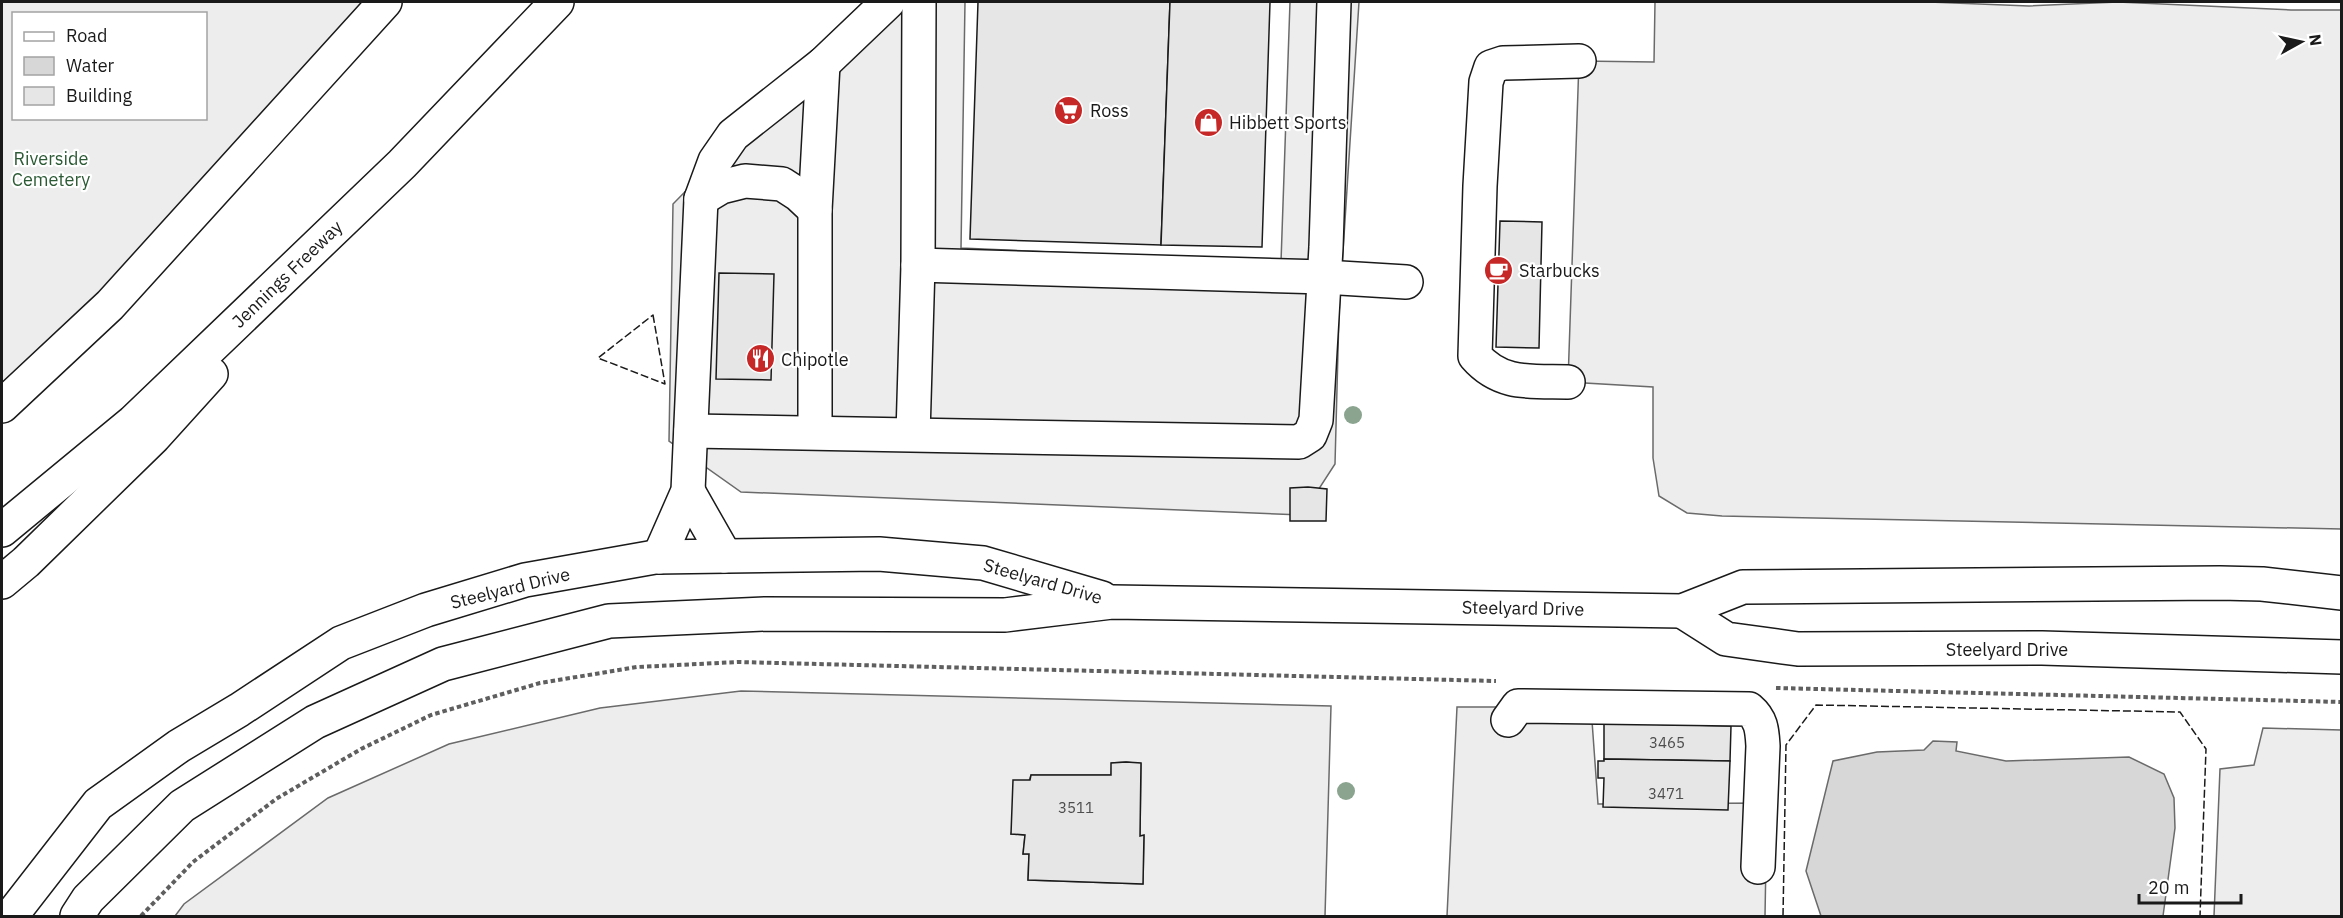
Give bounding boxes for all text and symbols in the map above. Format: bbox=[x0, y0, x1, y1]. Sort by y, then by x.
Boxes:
legend bbox=[12, 12, 207, 120]
north arrow bbox=[2271, 12, 2331, 72]
text: Road bbox=[66, 24, 107, 47]
text: N bbox=[2305, 33, 2327, 47]
text: Water bbox=[66, 54, 115, 77]
text: Building bbox=[66, 84, 133, 107]
supermarket icon: Ross bbox=[1053, 94, 1085, 126]
place label: Ross bbox=[1090, 99, 1129, 122]
shop icon: Hibbett Sports bbox=[1192, 106, 1224, 138]
place label: Hibbett Sports bbox=[1229, 111, 1346, 134]
park label: Riverside Cemetery bbox=[12, 147, 90, 191]
street label: Jennings Freeway bbox=[227, 215, 347, 333]
cafe icon: Starbucks bbox=[1482, 254, 1514, 286]
place label: Starbucks bbox=[1519, 259, 1600, 282]
restaurant icon: Chipotle bbox=[744, 343, 776, 375]
place label: Chipotle bbox=[781, 348, 849, 371]
street label: Steelyard Drive bbox=[981, 553, 1105, 609]
street label: Steelyard Drive bbox=[448, 562, 572, 614]
street label: Steelyard Drive bbox=[1462, 595, 1585, 621]
street label: Steelyard Drive bbox=[1946, 638, 2068, 661]
house number: 3465 bbox=[1649, 733, 1685, 752]
house number: 3471 bbox=[1648, 784, 1684, 803]
house number: 3511 bbox=[1058, 798, 1094, 817]
scale bar bbox=[2139, 867, 2241, 905]
text: 20 m bbox=[2148, 876, 2190, 899]

